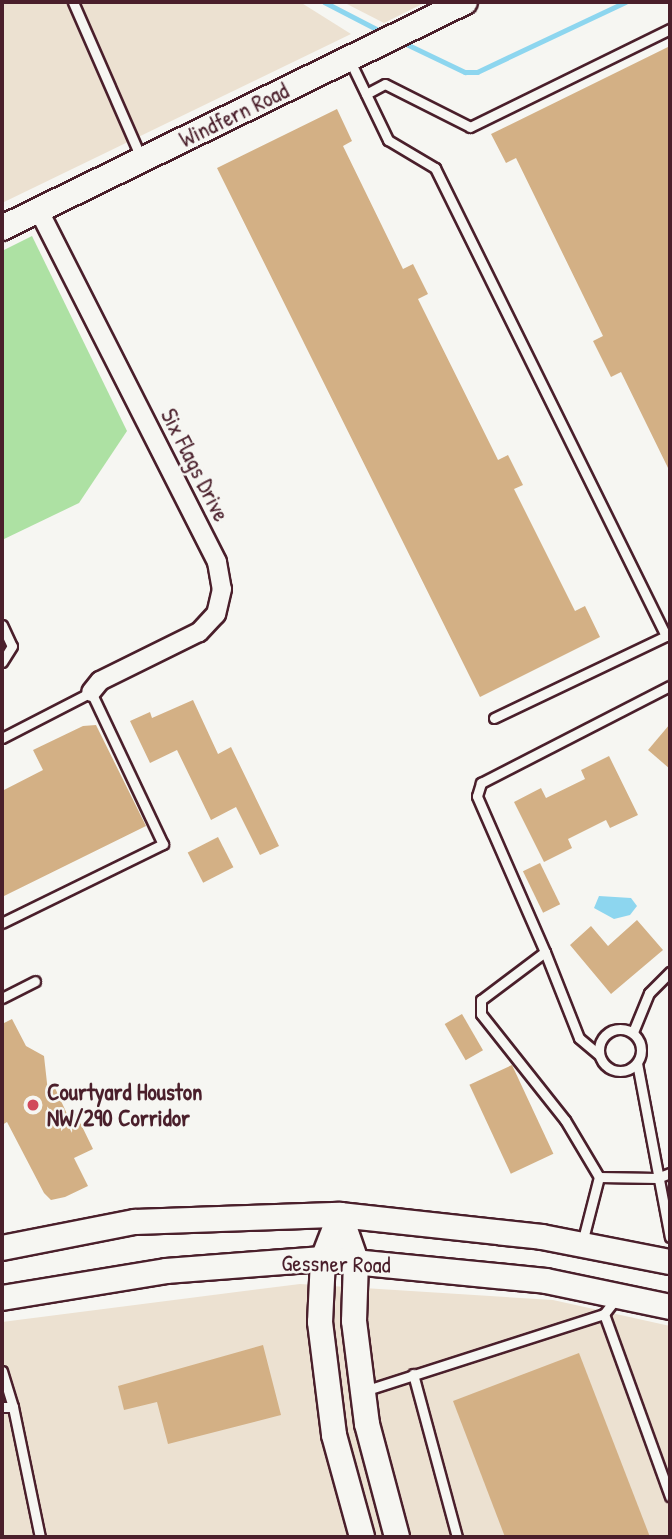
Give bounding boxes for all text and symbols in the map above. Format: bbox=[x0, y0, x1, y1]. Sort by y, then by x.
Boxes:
street label: Windfern Road bbox=[175, 77, 293, 153]
street label: Six Flags Drive bbox=[155, 404, 235, 526]
place label: Courtyard Houston NW/290 Corridor bbox=[47, 1078, 202, 1132]
marker: Courtyard Houston NW/290 Corridor bbox=[25, 1097, 41, 1113]
street label: Gessner Road bbox=[281, 1249, 391, 1279]

